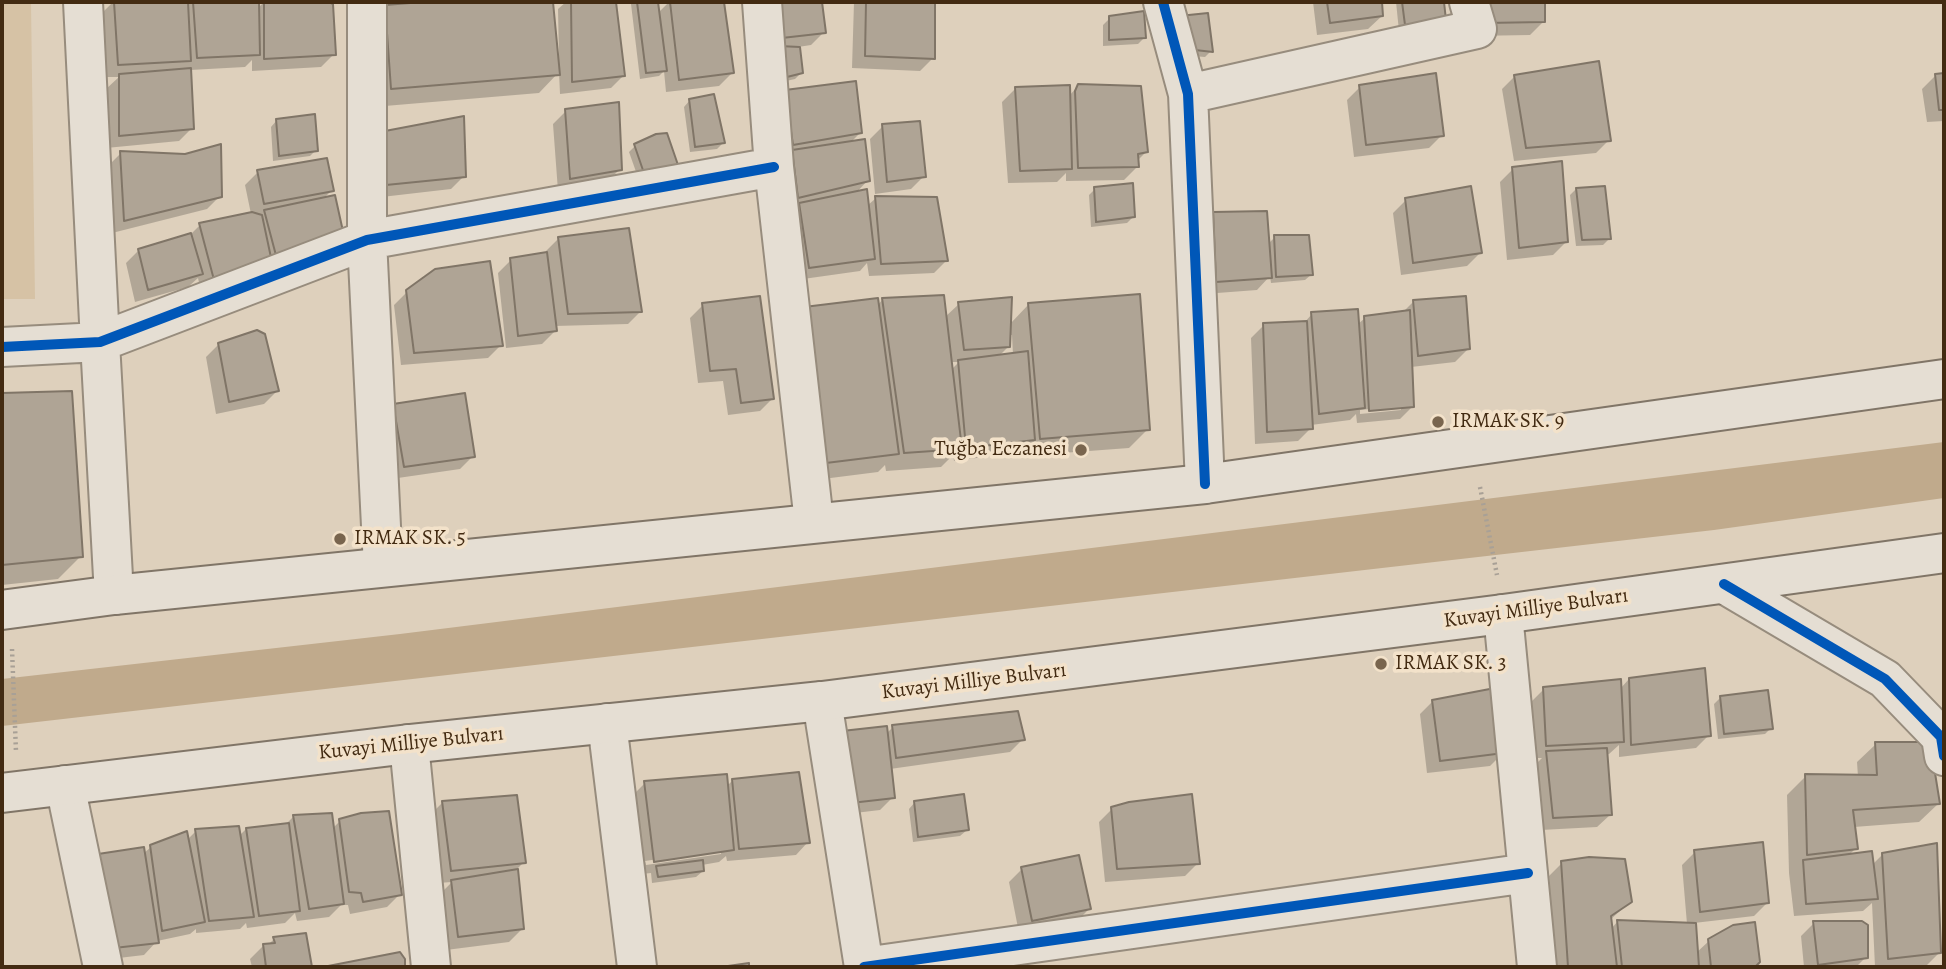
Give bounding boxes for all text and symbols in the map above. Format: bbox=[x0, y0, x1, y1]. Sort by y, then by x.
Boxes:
place label: IRMAK SK. 9 bbox=[1452, 409, 1564, 435]
marker: IRMAK SK. 9 bbox=[1430, 414, 1446, 430]
place label: Tuğba Eczanesi bbox=[934, 437, 1067, 463]
marker: Tuğba Eczanesi bbox=[1073, 442, 1089, 458]
place label: IRMAK SK. 5 bbox=[354, 526, 466, 552]
marker: IRMAK SK. 5 bbox=[332, 531, 348, 547]
street label: Kuvayi Milliye Bulvarı bbox=[1442, 584, 1630, 634]
place label: IRMAK SK. 3 bbox=[1395, 651, 1506, 677]
marker: IRMAK SK. 3 bbox=[1373, 656, 1389, 672]
street label: Kuvayi Milliye Bulvarı bbox=[880, 658, 1068, 706]
street label: Kuvayi Milliye Bulvarı bbox=[317, 722, 505, 766]

